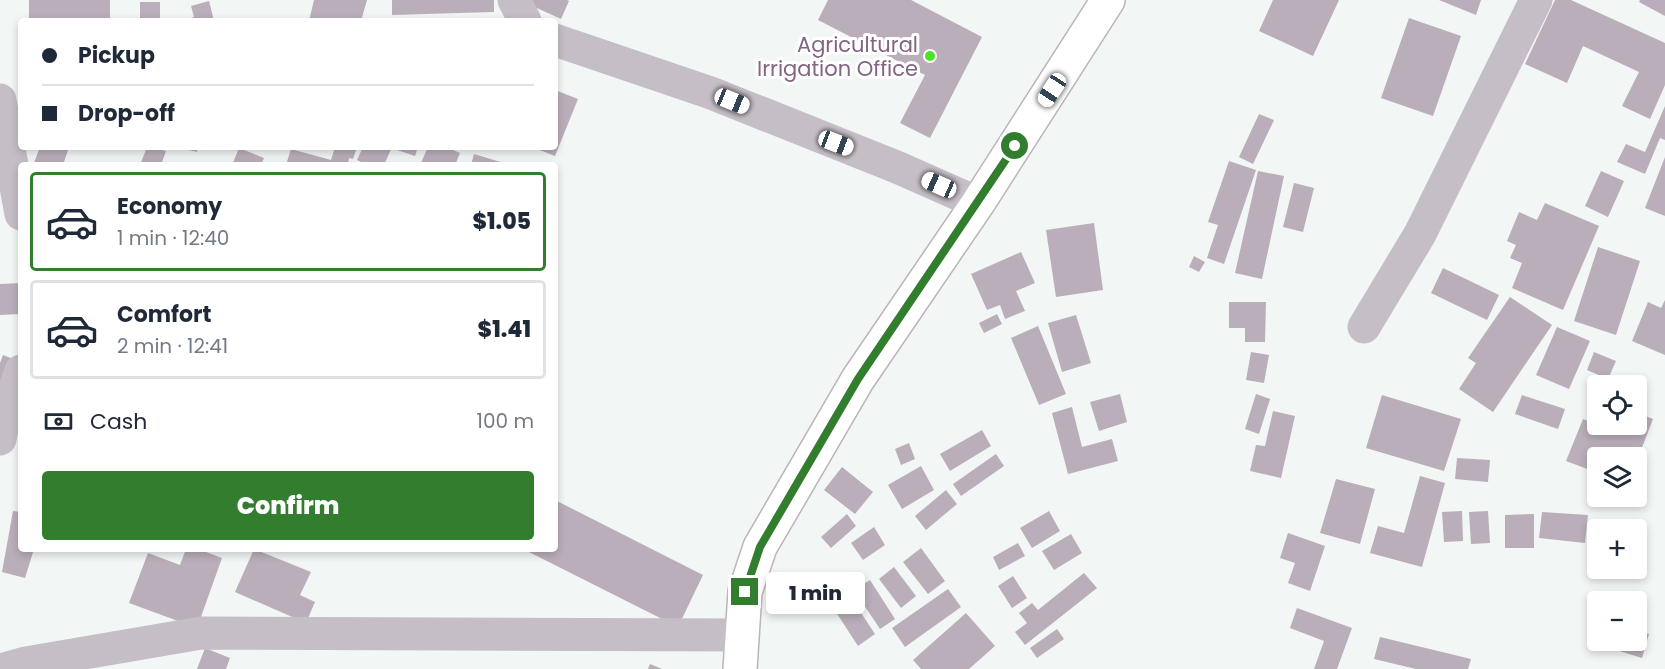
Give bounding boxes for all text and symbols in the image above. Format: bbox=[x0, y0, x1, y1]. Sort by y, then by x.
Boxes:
place label: Agricultural Irrigation Office bbox=[757, 30, 918, 83]
text: Pickup bbox=[78, 40, 155, 71]
marker: Agricultural Irrigation Office bbox=[923, 49, 937, 63]
car bbox=[1035, 70, 1069, 110]
car bbox=[712, 86, 752, 116]
text: Drop-off bbox=[78, 98, 175, 129]
car bbox=[816, 128, 856, 158]
route start bbox=[1001, 132, 1028, 159]
car bbox=[919, 169, 959, 201]
text: Economy bbox=[117, 191, 222, 222]
icon: car bbox=[45, 195, 99, 249]
text: $1.05 bbox=[472, 206, 531, 237]
text: 1 min · 12:40 bbox=[117, 224, 229, 252]
text: Comfort bbox=[117, 299, 211, 330]
icon: car bbox=[45, 303, 99, 357]
text: $1.41 bbox=[478, 314, 531, 345]
text: 2 min · 12:41 bbox=[117, 332, 228, 360]
map controls bbox=[1587, 375, 1647, 651]
button: locate bbox=[1587, 375, 1647, 435]
icon: cash bbox=[42, 405, 75, 438]
text: Cash bbox=[90, 406, 147, 437]
text: 100 m bbox=[477, 407, 534, 435]
button: layers bbox=[1587, 447, 1647, 507]
button: Confirm bbox=[42, 471, 534, 540]
button: + bbox=[1587, 519, 1647, 579]
callout: 1 min bbox=[766, 571, 865, 613]
route end bbox=[731, 578, 758, 605]
text: 1 min bbox=[789, 579, 842, 607]
button: − bbox=[1587, 591, 1647, 651]

